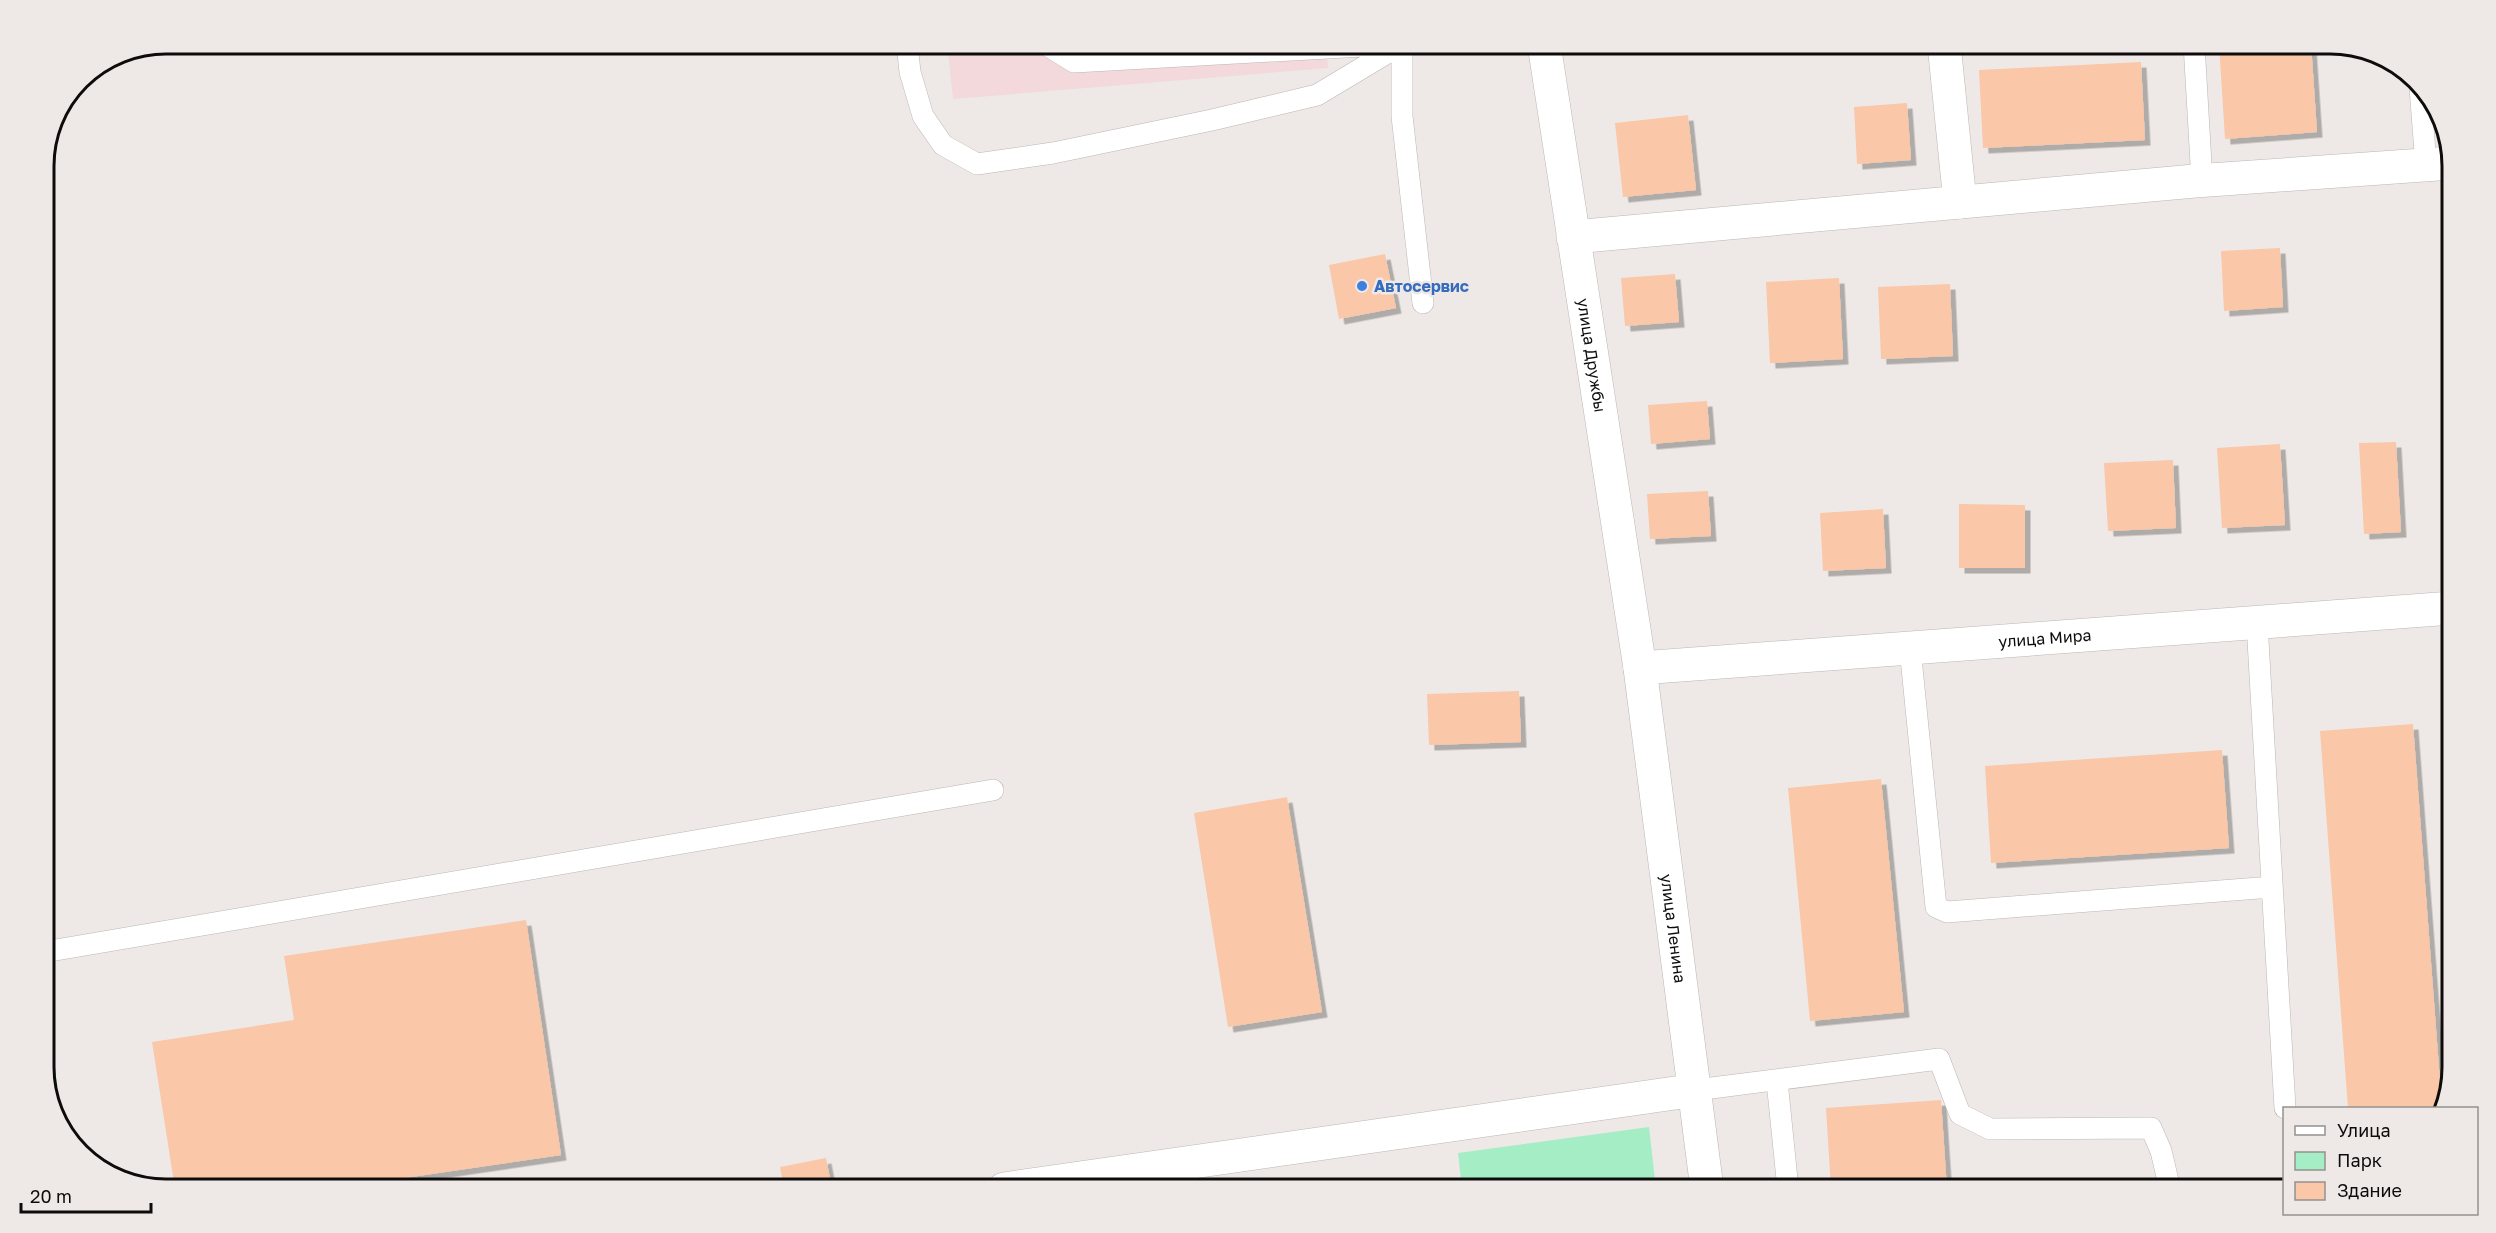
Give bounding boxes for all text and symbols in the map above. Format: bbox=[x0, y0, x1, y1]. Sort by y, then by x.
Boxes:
place label: Автосервис bbox=[1374, 276, 1469, 296]
marker: Автосервис bbox=[1355, 279, 1369, 293]
street label: улица Дружбы bbox=[1573, 297, 1611, 414]
street label: улица Мира bbox=[1998, 625, 2092, 651]
street label: улица Ленина bbox=[1657, 873, 1690, 984]
legend bbox=[2283, 1107, 2478, 1215]
text: Улица bbox=[2337, 1119, 2391, 1141]
text: Парк bbox=[2337, 1149, 2382, 1171]
scale bar bbox=[21, 1176, 152, 1214]
text: Здание bbox=[2337, 1179, 2402, 1201]
text: 20 m bbox=[30, 1185, 72, 1207]

